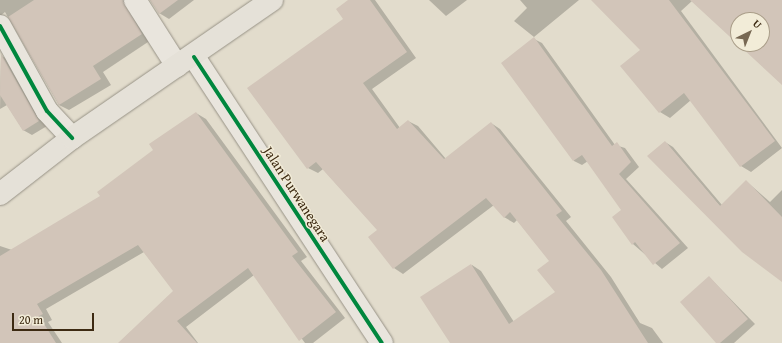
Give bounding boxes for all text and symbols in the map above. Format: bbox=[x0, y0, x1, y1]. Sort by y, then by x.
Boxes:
north arrow bbox=[730, 12, 770, 52]
text: U bbox=[749, 16, 766, 32]
street label: Jalan Purwanegara bbox=[260, 143, 334, 245]
scale bar bbox=[14, 305, 96, 331]
text: 20 m bbox=[19, 311, 43, 328]

